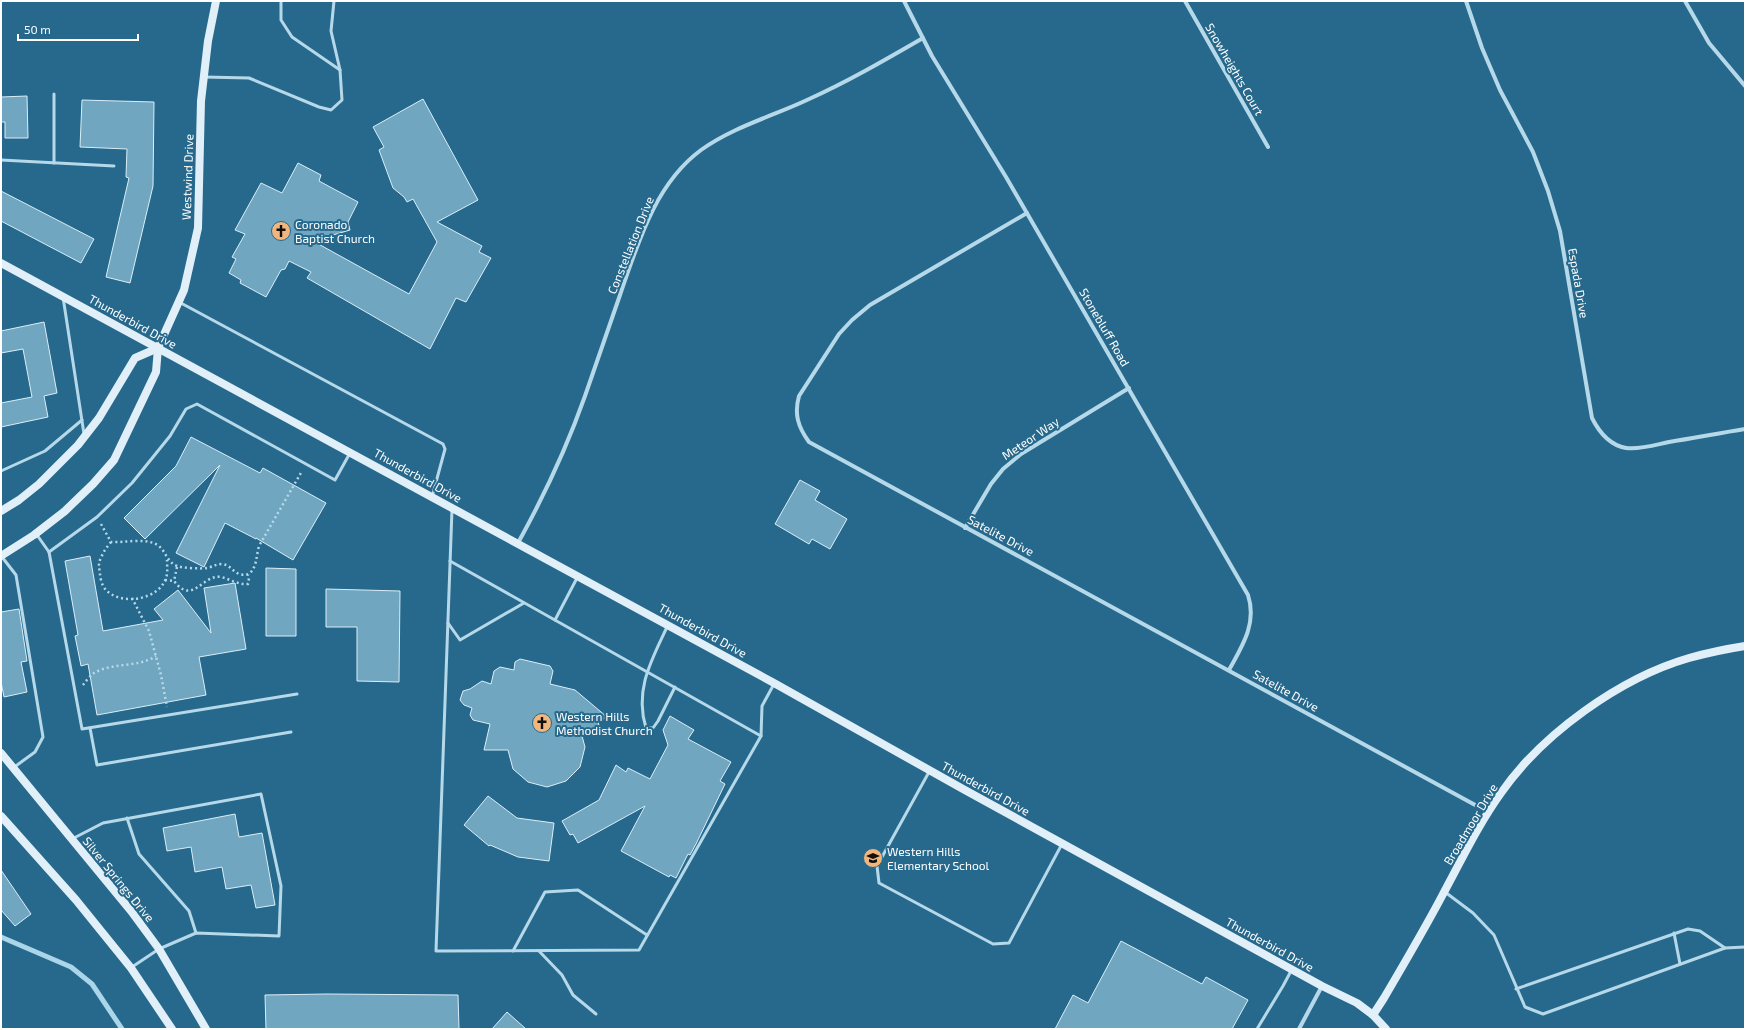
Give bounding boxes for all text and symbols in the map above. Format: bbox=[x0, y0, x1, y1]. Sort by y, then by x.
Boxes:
scale bar bbox=[18, 16, 138, 42]
street label: Snowheights Court bbox=[1203, 21, 1267, 118]
text: 50 m bbox=[24, 22, 51, 36]
street label: Westwind Drive bbox=[179, 134, 195, 220]
street label: Constellation Drive bbox=[604, 194, 656, 296]
place label: Coronado Baptist Church bbox=[295, 217, 375, 245]
church icon: Coronado Baptist Church bbox=[270, 220, 292, 242]
street label: Espada Drive bbox=[1566, 247, 1592, 319]
street label: Stonebluff Road bbox=[1077, 286, 1133, 368]
street label: Thunderbird Drive bbox=[87, 291, 179, 351]
street label: Meteor Way bbox=[999, 413, 1062, 462]
street label: Thunderbird Drive bbox=[372, 445, 464, 505]
street label: Satelite Drive bbox=[965, 512, 1037, 558]
street label: Thunderbird Drive bbox=[657, 600, 749, 660]
street label: Satelite Drive bbox=[1251, 666, 1321, 714]
place label: Western Hills Methodist Church bbox=[556, 709, 653, 737]
church icon: Western Hills Methodist Church bbox=[531, 712, 553, 734]
street label: Thunderbird Drive bbox=[940, 758, 1032, 818]
street label: Broadmoor Drive bbox=[1440, 781, 1500, 867]
street label: Silver Springs Drive bbox=[80, 834, 158, 924]
place label: Western Hills Elementary School bbox=[887, 844, 990, 872]
school or university icon: Western Hills Elementary School bbox=[862, 847, 884, 869]
street label: Thunderbird Drive bbox=[1224, 914, 1316, 974]

